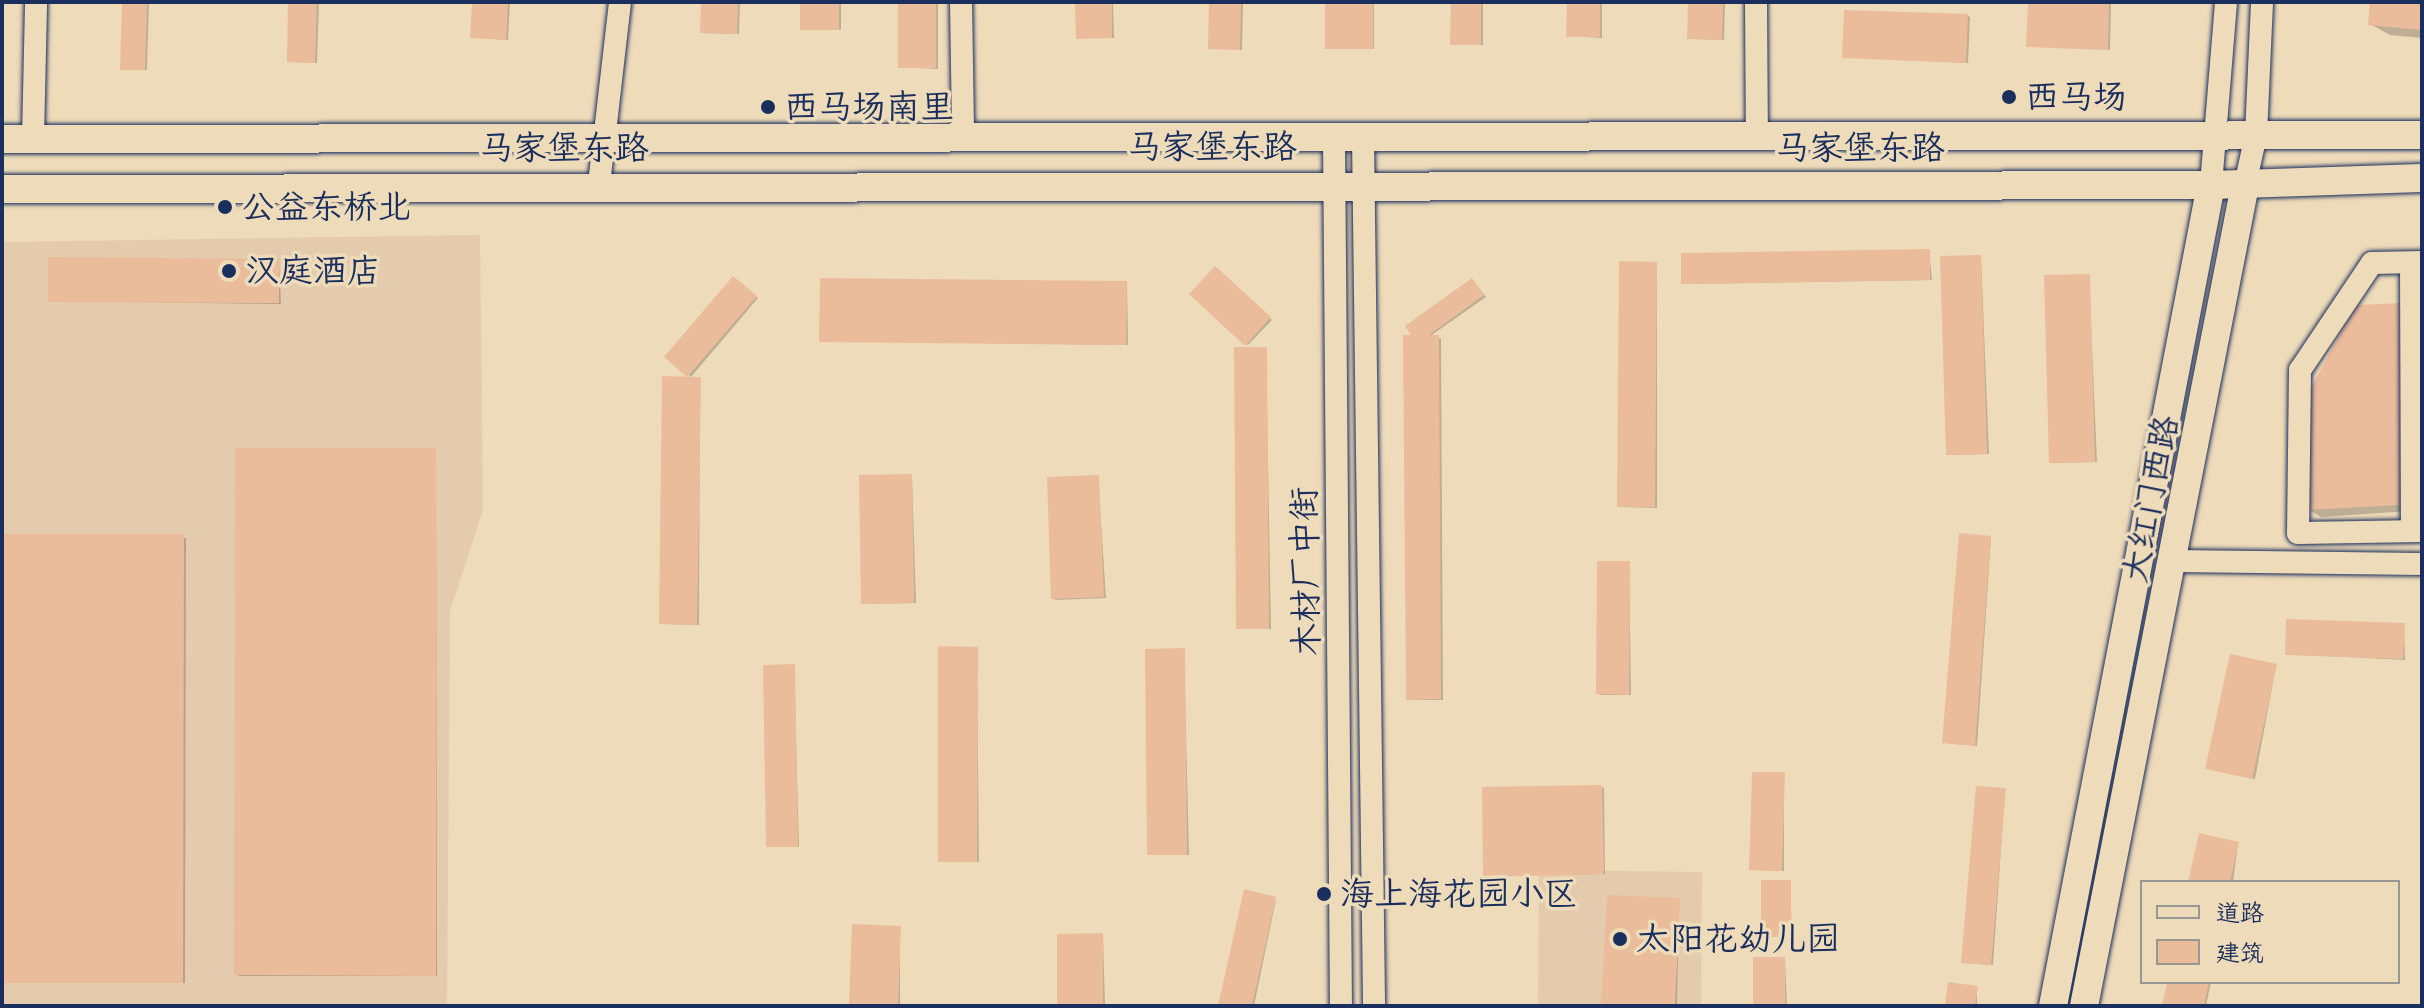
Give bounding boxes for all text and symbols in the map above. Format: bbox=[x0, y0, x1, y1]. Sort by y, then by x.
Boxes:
place label: 西马场 bbox=[2025, 77, 2127, 117]
place label: 西马场南里 bbox=[784, 87, 954, 127]
marker: 西马场 bbox=[2000, 88, 2018, 106]
marker: 西马场南里 bbox=[759, 98, 777, 116]
street label: 马家堡东路 bbox=[1127, 127, 1297, 167]
street label: 马家堡东路 bbox=[479, 128, 649, 168]
street label: 马家堡东路 bbox=[1775, 128, 1945, 168]
place label: 公益东桥北 bbox=[241, 187, 411, 227]
marker: 公益东桥北 bbox=[216, 198, 234, 216]
place label: 汉庭酒店 bbox=[245, 251, 381, 291]
marker: 汉庭酒店 bbox=[220, 262, 238, 280]
street label: 大红门西路 bbox=[2114, 412, 2186, 586]
street label: 木材厂中街 bbox=[1283, 487, 1327, 657]
place label: 海上海花园小区 bbox=[1340, 874, 1578, 914]
legend bbox=[2140, 880, 2400, 984]
marker: 海上海花园小区 bbox=[1315, 885, 1333, 903]
text: 道路 bbox=[2216, 898, 2264, 927]
place label: 太阳花幼儿园 bbox=[1636, 919, 1840, 959]
marker: 太阳花幼儿园 bbox=[1611, 930, 1629, 948]
text: 建筑 bbox=[2216, 938, 2264, 967]

